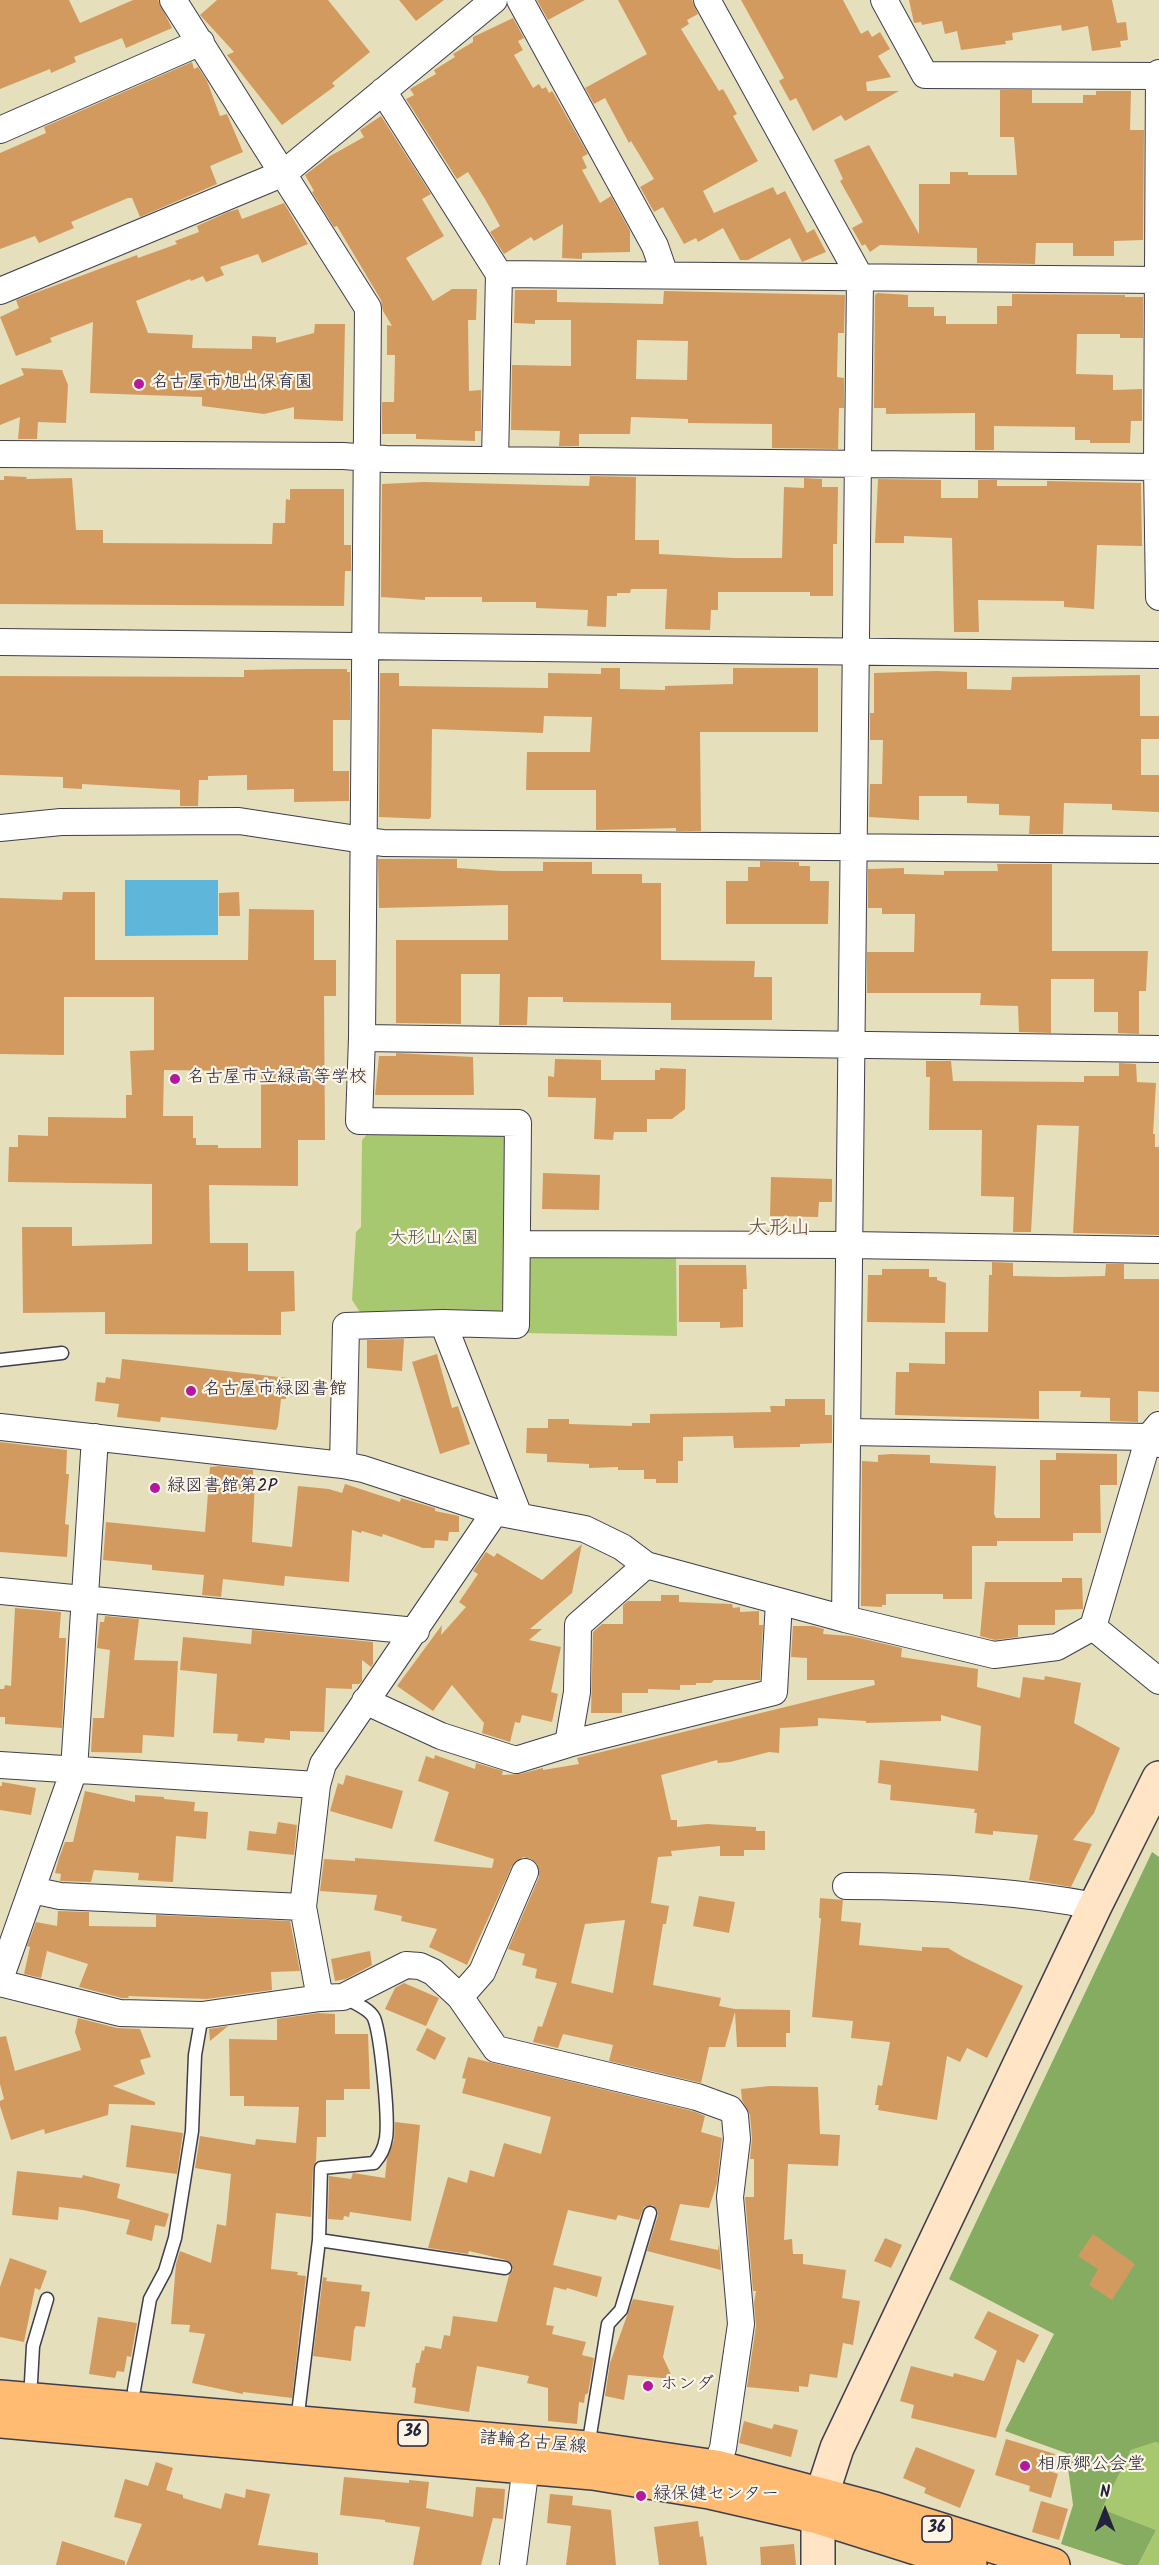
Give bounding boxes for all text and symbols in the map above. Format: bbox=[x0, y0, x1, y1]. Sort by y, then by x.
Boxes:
place label: 名古屋市旭出保育園 bbox=[151, 373, 313, 395]
marker: 名古屋市旭出保育園 bbox=[132, 377, 146, 391]
place label: 名古屋市立緑高等学校 bbox=[187, 1068, 367, 1090]
marker: 名古屋市立緑高等学校 bbox=[168, 1072, 182, 1086]
district label: 大形山 bbox=[748, 1217, 810, 1243]
park label: 大形山公園 bbox=[389, 1229, 479, 1251]
place label: 名古屋市緑図書館 bbox=[203, 1380, 347, 1402]
marker: 名古屋市緑図書館 bbox=[184, 1384, 198, 1398]
place label: 緑図書館第2P bbox=[167, 1477, 277, 1499]
marker: 緑図書館第2P bbox=[148, 1481, 162, 1495]
place label: ホンダ bbox=[660, 2375, 714, 2397]
marker: ホンダ bbox=[641, 2379, 655, 2393]
road number: 36 bbox=[398, 2420, 428, 2446]
street label: 諸輪名古屋線 bbox=[478, 2429, 588, 2459]
place label: 相原郷公会堂 bbox=[1037, 2455, 1145, 2477]
marker: 相原郷公会堂 bbox=[1018, 2459, 1032, 2473]
text: N bbox=[1100, 2480, 1110, 2505]
north arrow bbox=[1075, 2481, 1135, 2541]
place label: 緑保健センター bbox=[653, 2485, 779, 2507]
marker: 緑保健センター bbox=[634, 2489, 648, 2503]
road number: 36 bbox=[922, 2516, 952, 2542]

